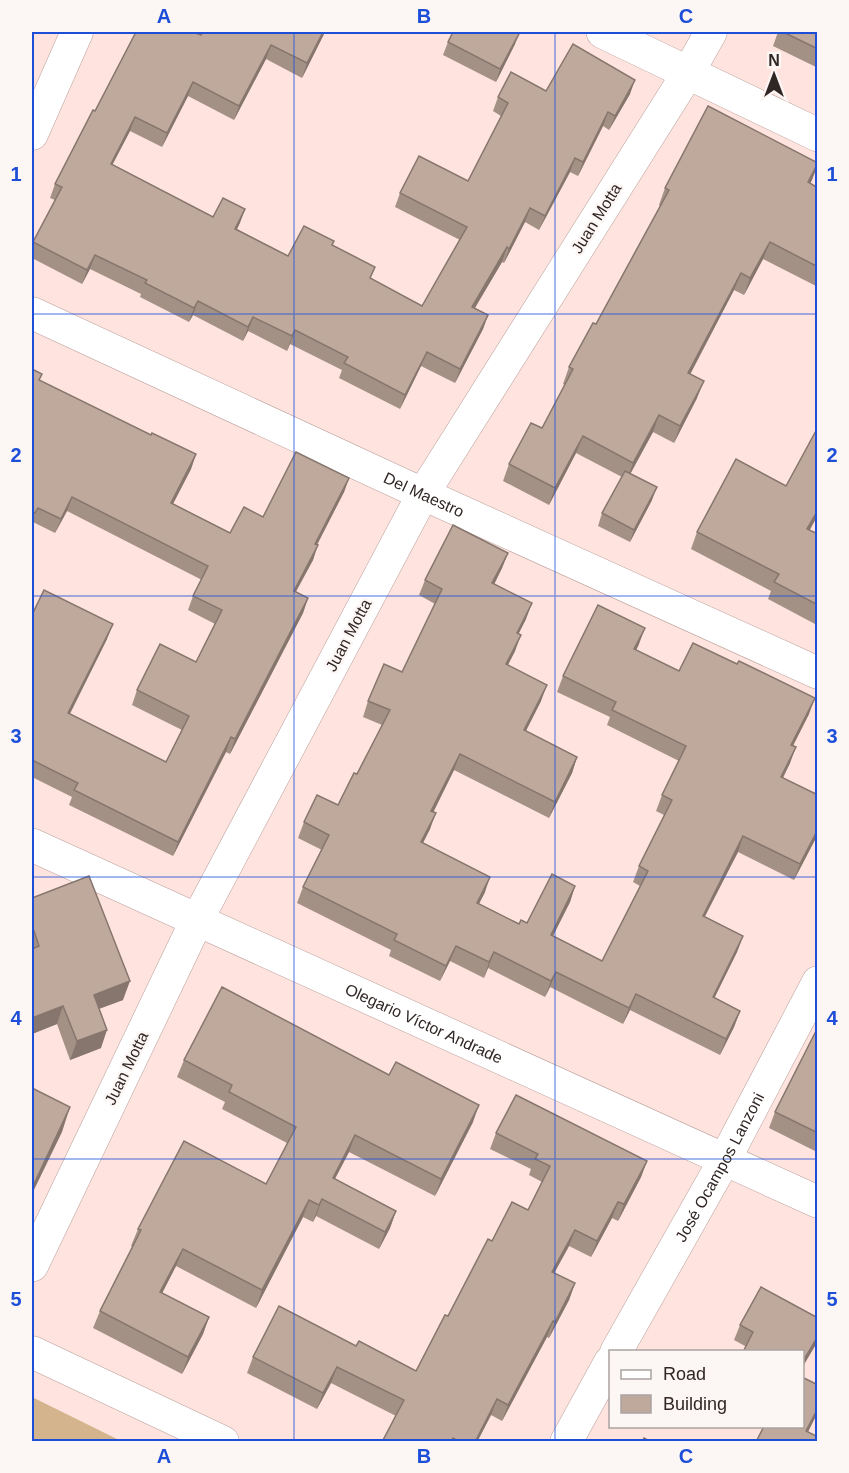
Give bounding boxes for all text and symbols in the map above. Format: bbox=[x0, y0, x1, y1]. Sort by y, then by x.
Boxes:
text: A bbox=[157, 5, 171, 27]
text: B bbox=[417, 5, 431, 27]
text: C bbox=[679, 5, 693, 27]
north arrow bbox=[744, 45, 804, 105]
text: N bbox=[768, 52, 780, 69]
text: 1 bbox=[10, 163, 22, 185]
text: 1 bbox=[826, 163, 838, 185]
street label: Juan Motta bbox=[568, 180, 625, 256]
text: 2 bbox=[10, 444, 22, 466]
text: 2 bbox=[826, 444, 838, 466]
street label: Del Maestro bbox=[381, 469, 467, 521]
street label: Juan Motta bbox=[322, 596, 375, 674]
text: 3 bbox=[10, 725, 22, 747]
text: 3 bbox=[826, 725, 838, 747]
street label: Olegario Víctor Andrade bbox=[342, 980, 505, 1067]
text: 4 bbox=[10, 1007, 22, 1029]
text: 4 bbox=[826, 1007, 838, 1029]
street label: Juan Motta bbox=[101, 1029, 151, 1108]
street label: José Ocampos Lanzoni bbox=[672, 1090, 767, 1245]
text: 5 bbox=[10, 1288, 22, 1310]
text: 5 bbox=[826, 1288, 838, 1310]
legend bbox=[609, 1350, 804, 1428]
text: Road bbox=[663, 1364, 706, 1384]
text: Building bbox=[663, 1394, 727, 1414]
text: A bbox=[157, 1445, 171, 1467]
text: B bbox=[417, 1445, 431, 1467]
text: C bbox=[679, 1445, 693, 1467]

